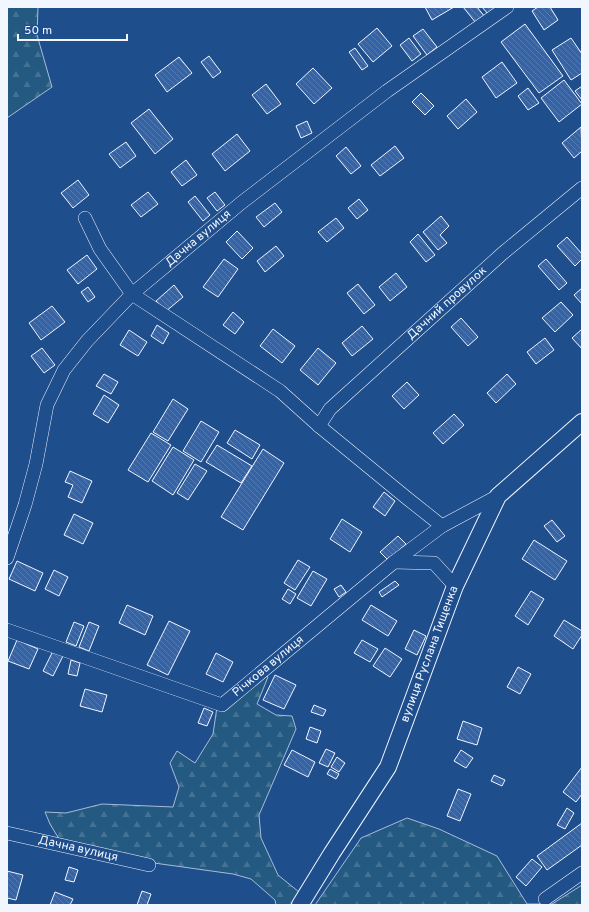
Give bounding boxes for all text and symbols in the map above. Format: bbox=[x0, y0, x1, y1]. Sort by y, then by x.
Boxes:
scale bar bbox=[18, 16, 127, 42]
text: 50 m bbox=[24, 23, 52, 39]
street label: Дачна вулиця bbox=[162, 206, 235, 271]
street label: Дачний провулок bbox=[404, 263, 491, 344]
street label: вулиця Руслана Тищенка bbox=[397, 584, 462, 725]
street label: Річкова вулиця bbox=[229, 632, 307, 701]
street label: Дачна вулиця bbox=[37, 832, 120, 866]

